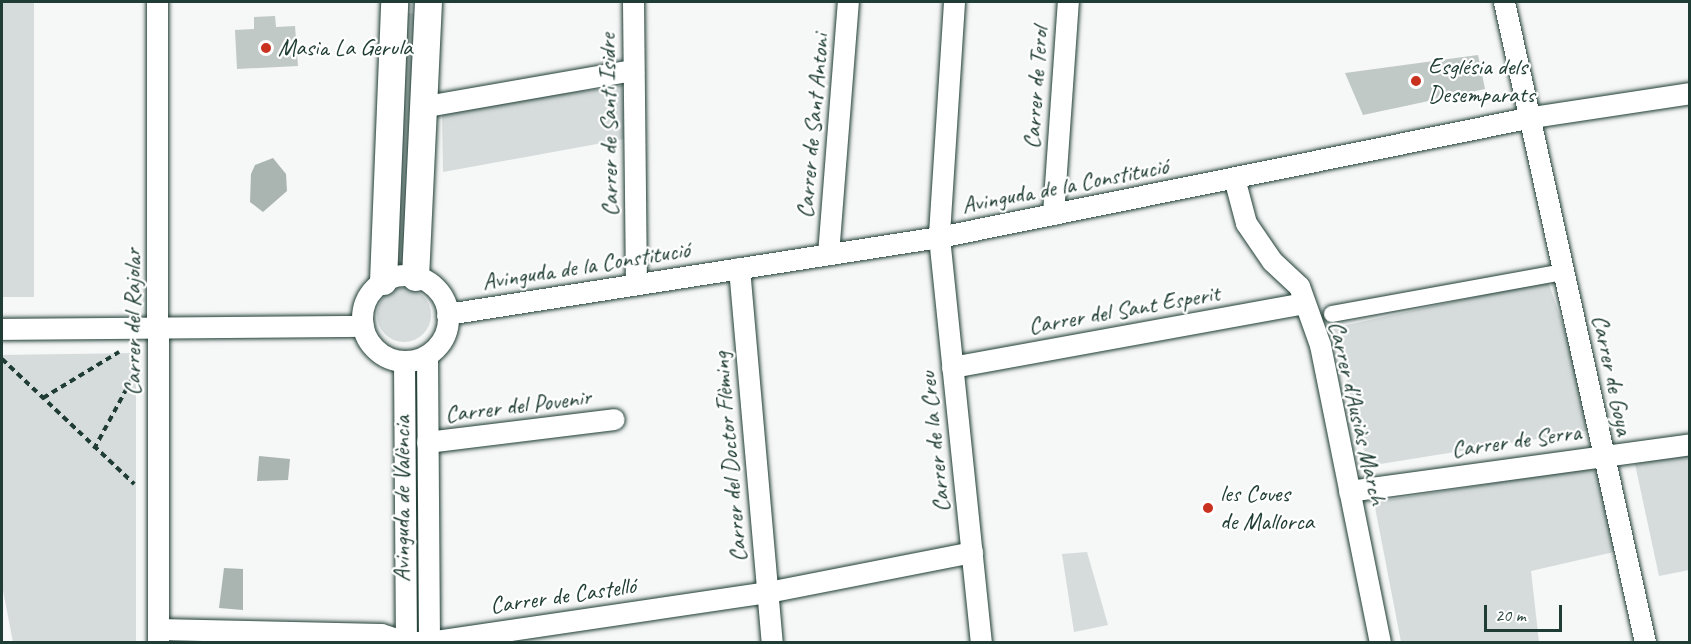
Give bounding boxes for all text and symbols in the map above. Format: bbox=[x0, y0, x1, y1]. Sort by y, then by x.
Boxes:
street label: Carrer de Terol bbox=[1017, 26, 1055, 150]
street label: Carrer de Santi Isidre bbox=[593, 33, 625, 217]
street label: Carrer de Sant Antoni bbox=[791, 33, 835, 219]
place label: Masia La Gerula bbox=[278, 34, 412, 62]
marker: Masia La Gerula bbox=[259, 41, 273, 55]
place label: Església dels Desemparats bbox=[1428, 53, 1535, 109]
marker: Església dels Desemparats bbox=[1409, 74, 1423, 88]
street label: Avinguda de la Constitució bbox=[959, 152, 1171, 220]
street label: Avinguda de la Constitució bbox=[480, 235, 692, 297]
street label: Carrer del Rajolar bbox=[119, 248, 147, 396]
street label: Carrer del Sant Esperit bbox=[1026, 279, 1222, 341]
street label: Carrer de Goya bbox=[1585, 312, 1639, 438]
street label: Carrer d'Ausiàs March bbox=[1322, 319, 1392, 507]
street label: Carrer del Doctor Flèming bbox=[706, 351, 754, 563]
street label: Carrer de la Creu bbox=[913, 370, 957, 514]
street label: Carrer del Povenir bbox=[443, 383, 593, 429]
street label: Avinguda de València bbox=[388, 415, 416, 583]
street label: Carrer de Serra bbox=[1449, 418, 1583, 464]
place label: les Coves de Mallorca bbox=[1220, 480, 1314, 536]
marker: les Coves de Mallorca bbox=[1201, 501, 1215, 515]
street label: Carrer de Castelló bbox=[488, 572, 638, 620]
scale bar bbox=[1487, 593, 1565, 631]
text: 20 m bbox=[1495, 604, 1526, 626]

